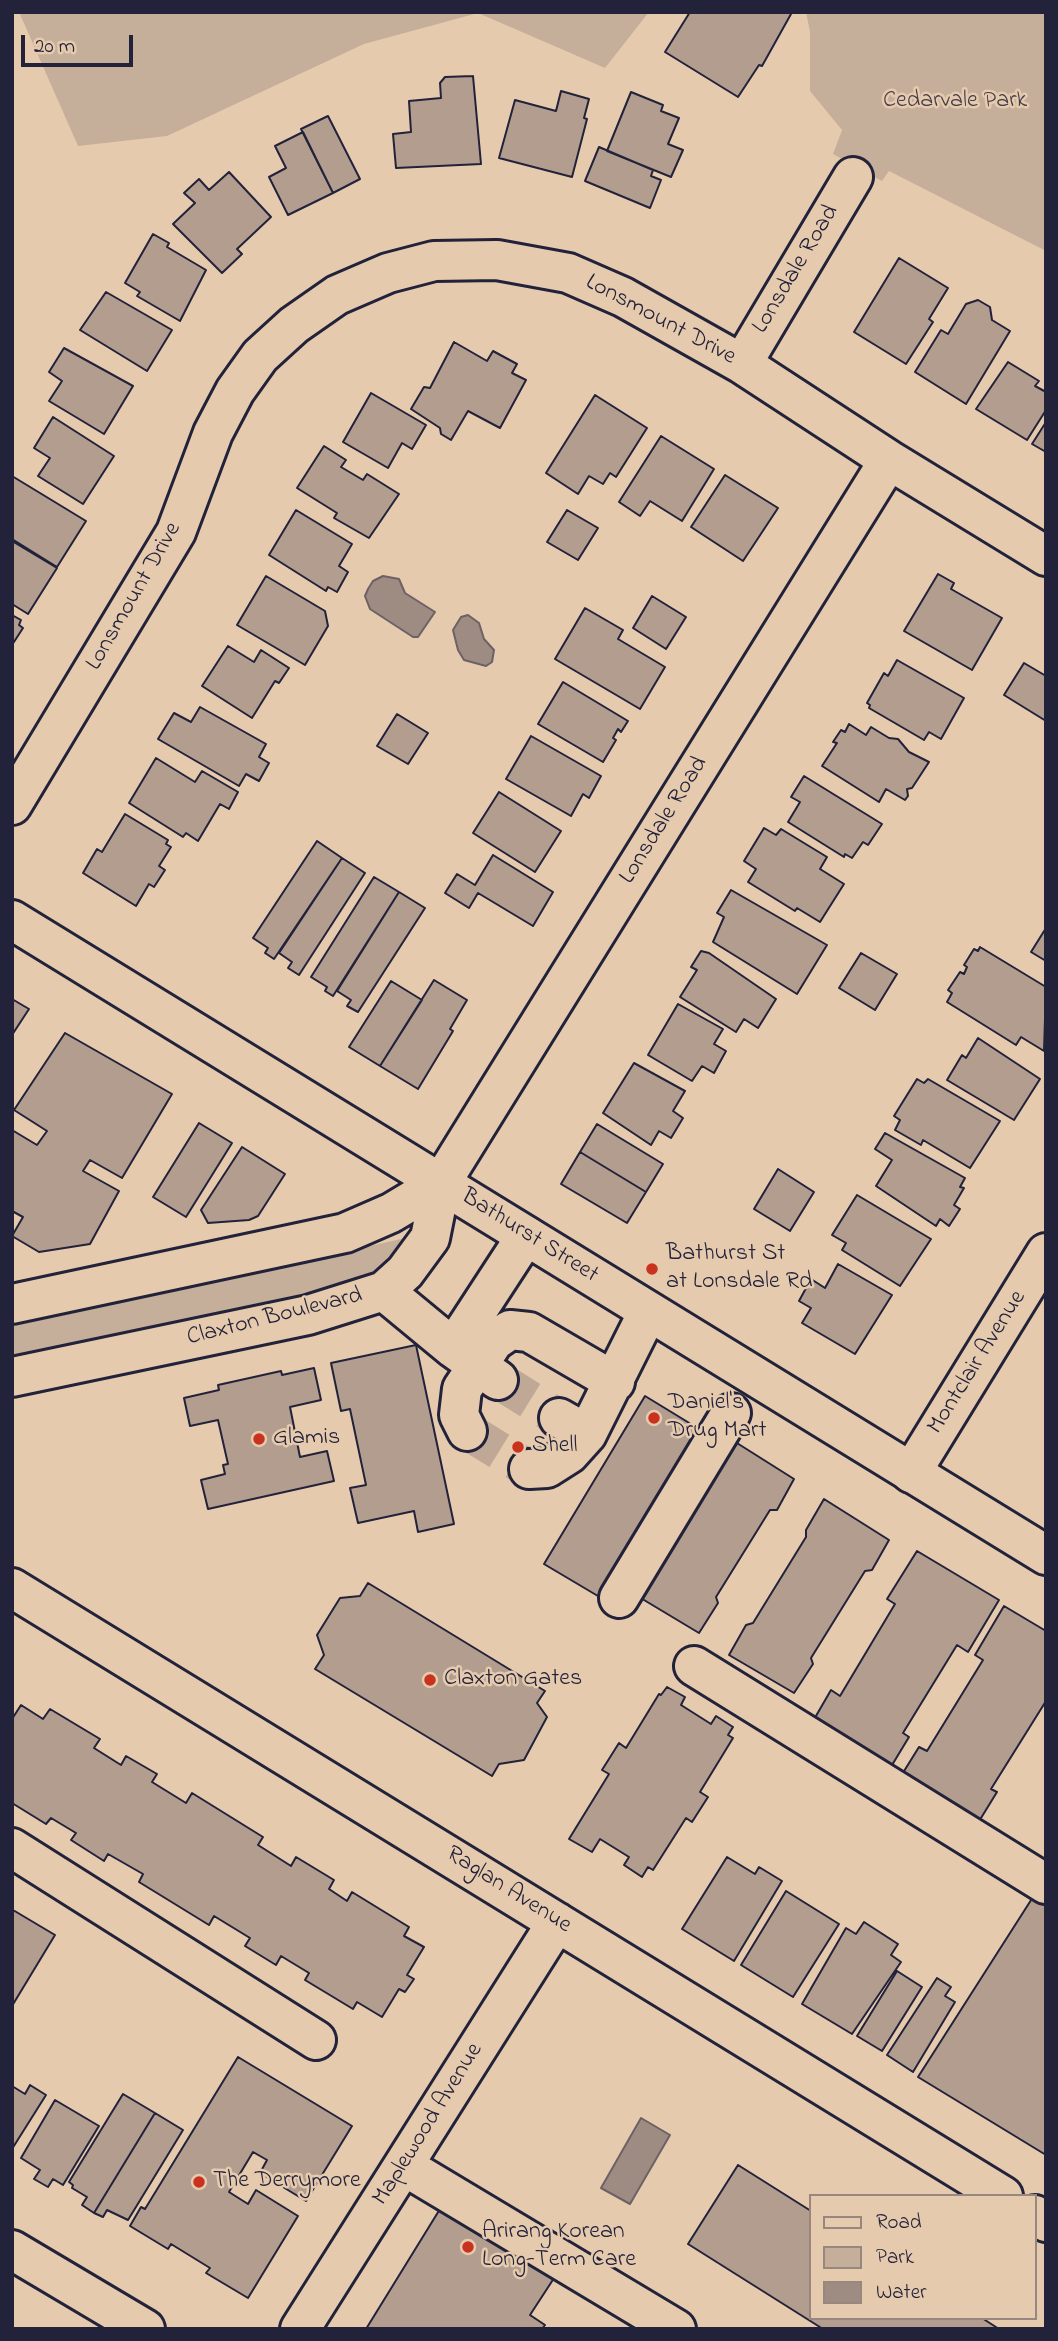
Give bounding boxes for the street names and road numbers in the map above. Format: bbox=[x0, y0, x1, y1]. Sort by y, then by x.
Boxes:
street label: Lonsdale Road bbox=[747, 201, 847, 339]
street label: Lonsmount Drive bbox=[580, 269, 740, 373]
street label: Lonsmount Drive bbox=[81, 518, 189, 676]
street label: Lonsdale Road bbox=[614, 752, 716, 890]
street label: Bathurst Street bbox=[455, 1183, 603, 1291]
street label: Claxton Boulevard bbox=[184, 1282, 366, 1354]
street label: Montclair Avenue bbox=[922, 1286, 1034, 1440]
street label: Raglan Avenue bbox=[440, 1841, 576, 1941]
street label: Maplewood Avenue bbox=[367, 2038, 491, 2212]

